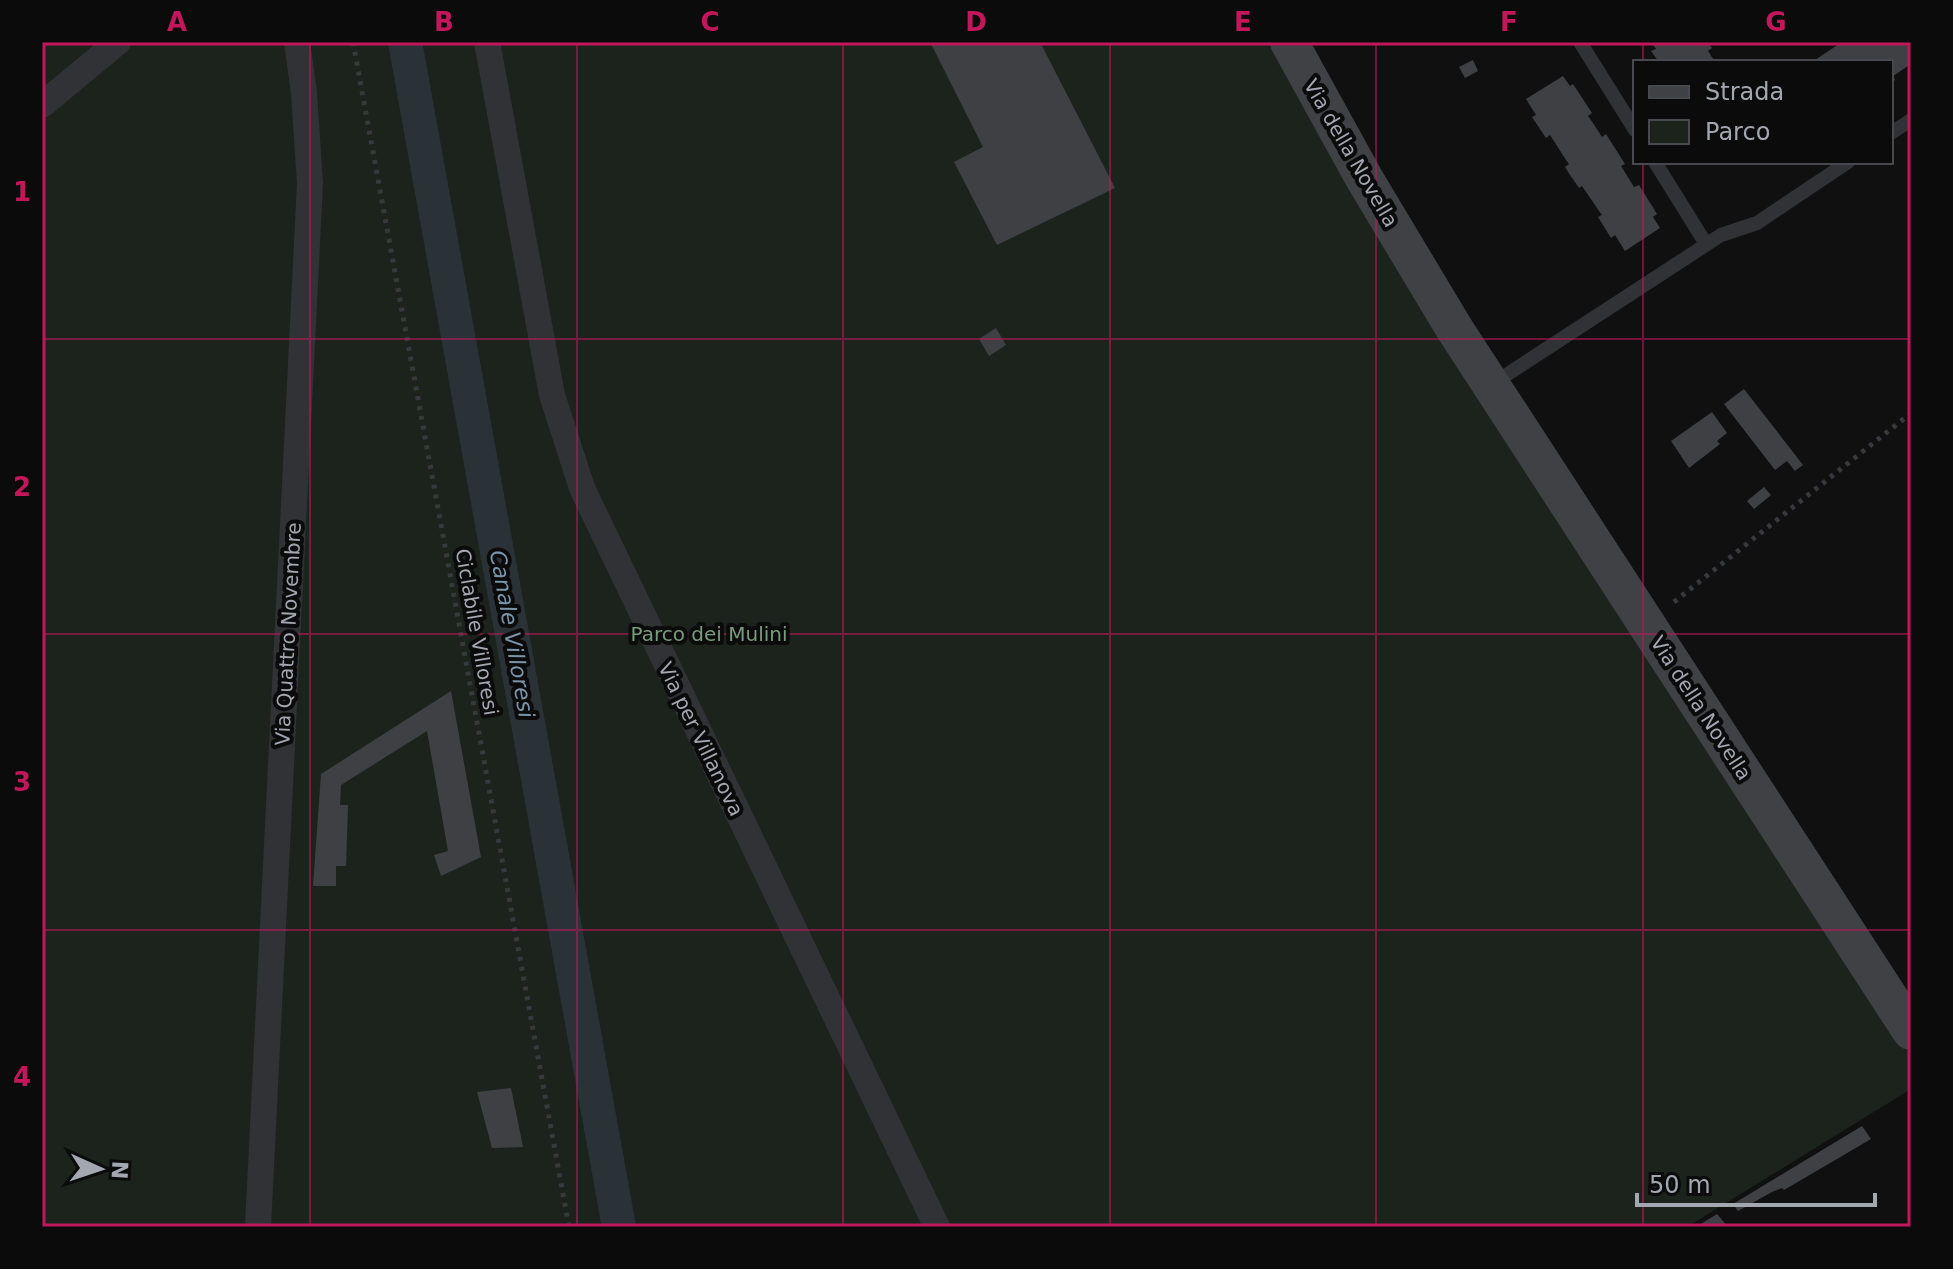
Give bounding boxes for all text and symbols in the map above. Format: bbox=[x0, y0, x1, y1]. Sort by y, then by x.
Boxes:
text: A bbox=[167, 7, 187, 37]
text: B bbox=[434, 7, 454, 37]
text: C bbox=[700, 7, 720, 37]
text: D bbox=[965, 7, 987, 37]
text: E bbox=[1234, 7, 1252, 37]
text: F bbox=[1500, 7, 1518, 37]
text: G bbox=[1765, 7, 1787, 37]
legend bbox=[1633, 60, 1893, 164]
street label: Via della Novella bbox=[1299, 75, 1403, 231]
text: Strada bbox=[1705, 78, 1784, 106]
text: Parco bbox=[1705, 118, 1770, 146]
text: 1 bbox=[13, 177, 31, 207]
text: 2 bbox=[13, 472, 31, 502]
street label: Via Quattro Novembre bbox=[270, 522, 306, 746]
street label: Ciclabile Villoresi bbox=[451, 547, 503, 717]
water label: Canale Villoresi bbox=[485, 548, 539, 720]
park label: Parco dei Mulini bbox=[631, 622, 787, 646]
street label: Via della Novella bbox=[1645, 631, 1757, 785]
street label: Via per Villanova bbox=[653, 658, 749, 820]
text: 3 bbox=[13, 767, 31, 797]
text: 4 bbox=[13, 1062, 31, 1092]
north arrow bbox=[60, 1129, 140, 1209]
scale bar bbox=[1637, 1157, 1875, 1207]
text: N bbox=[107, 1160, 132, 1180]
text: 50 m bbox=[1649, 1171, 1711, 1199]

